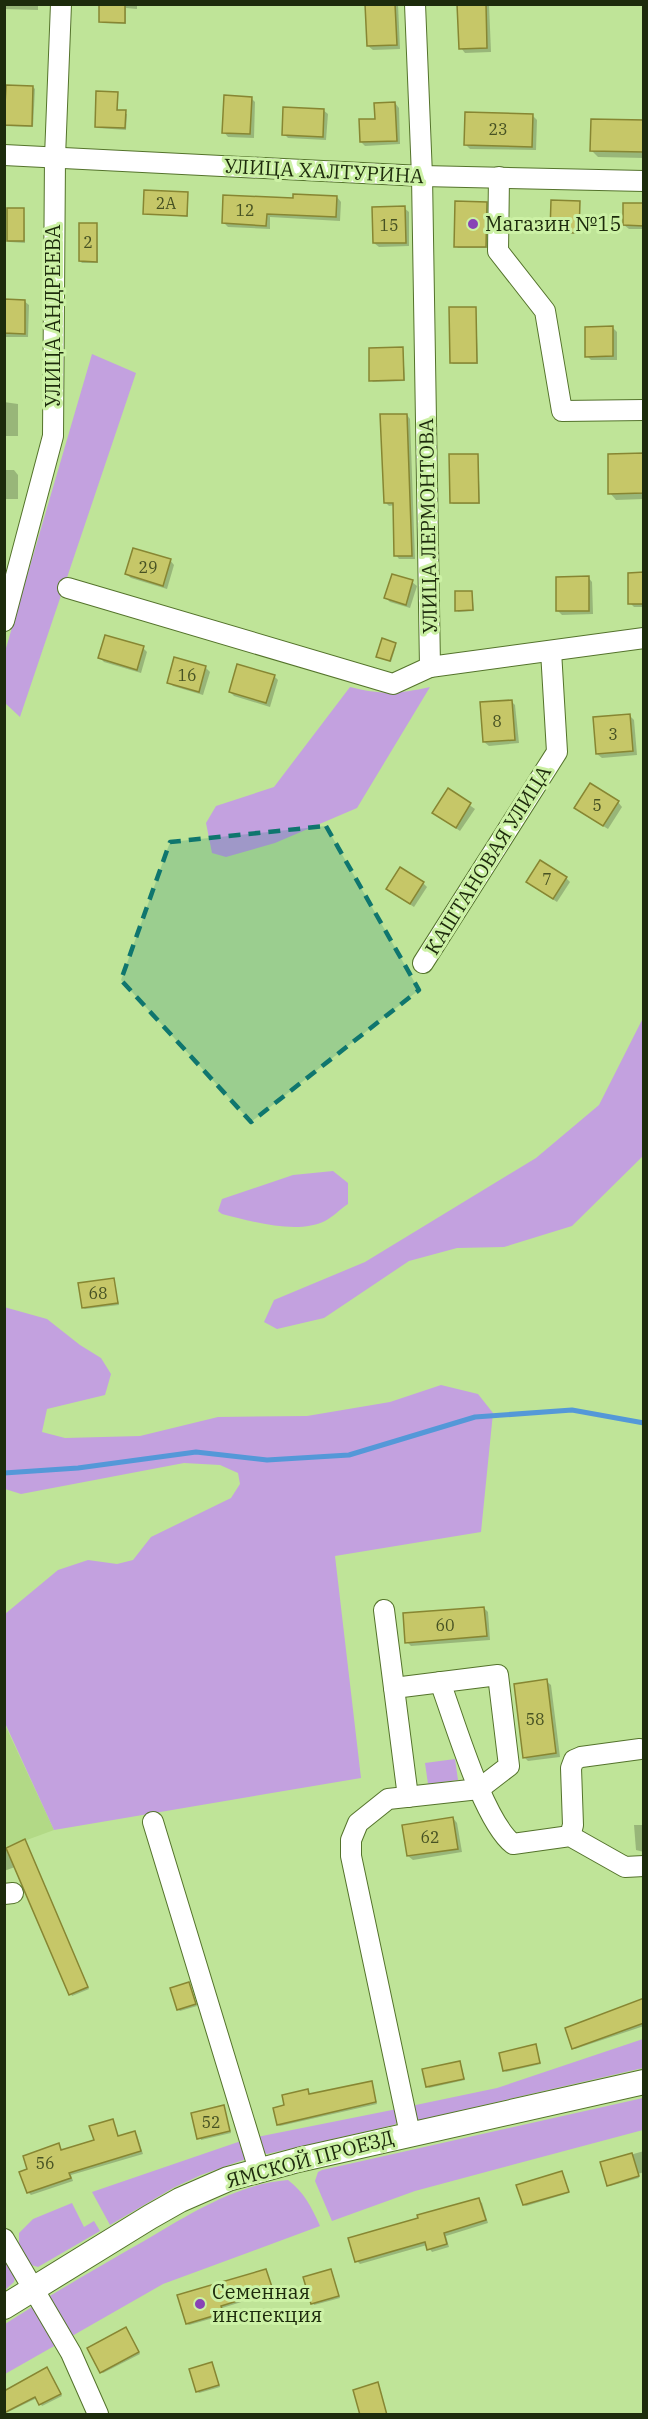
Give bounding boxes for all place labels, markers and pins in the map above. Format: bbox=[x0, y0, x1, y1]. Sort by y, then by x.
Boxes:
place label: Магазин №15 bbox=[485, 210, 621, 237]
marker: Магазин №15 bbox=[466, 217, 480, 231]
place label: Семенная инспекция bbox=[212, 2278, 322, 2328]
marker: Семенная инспекция bbox=[193, 2297, 207, 2311]

